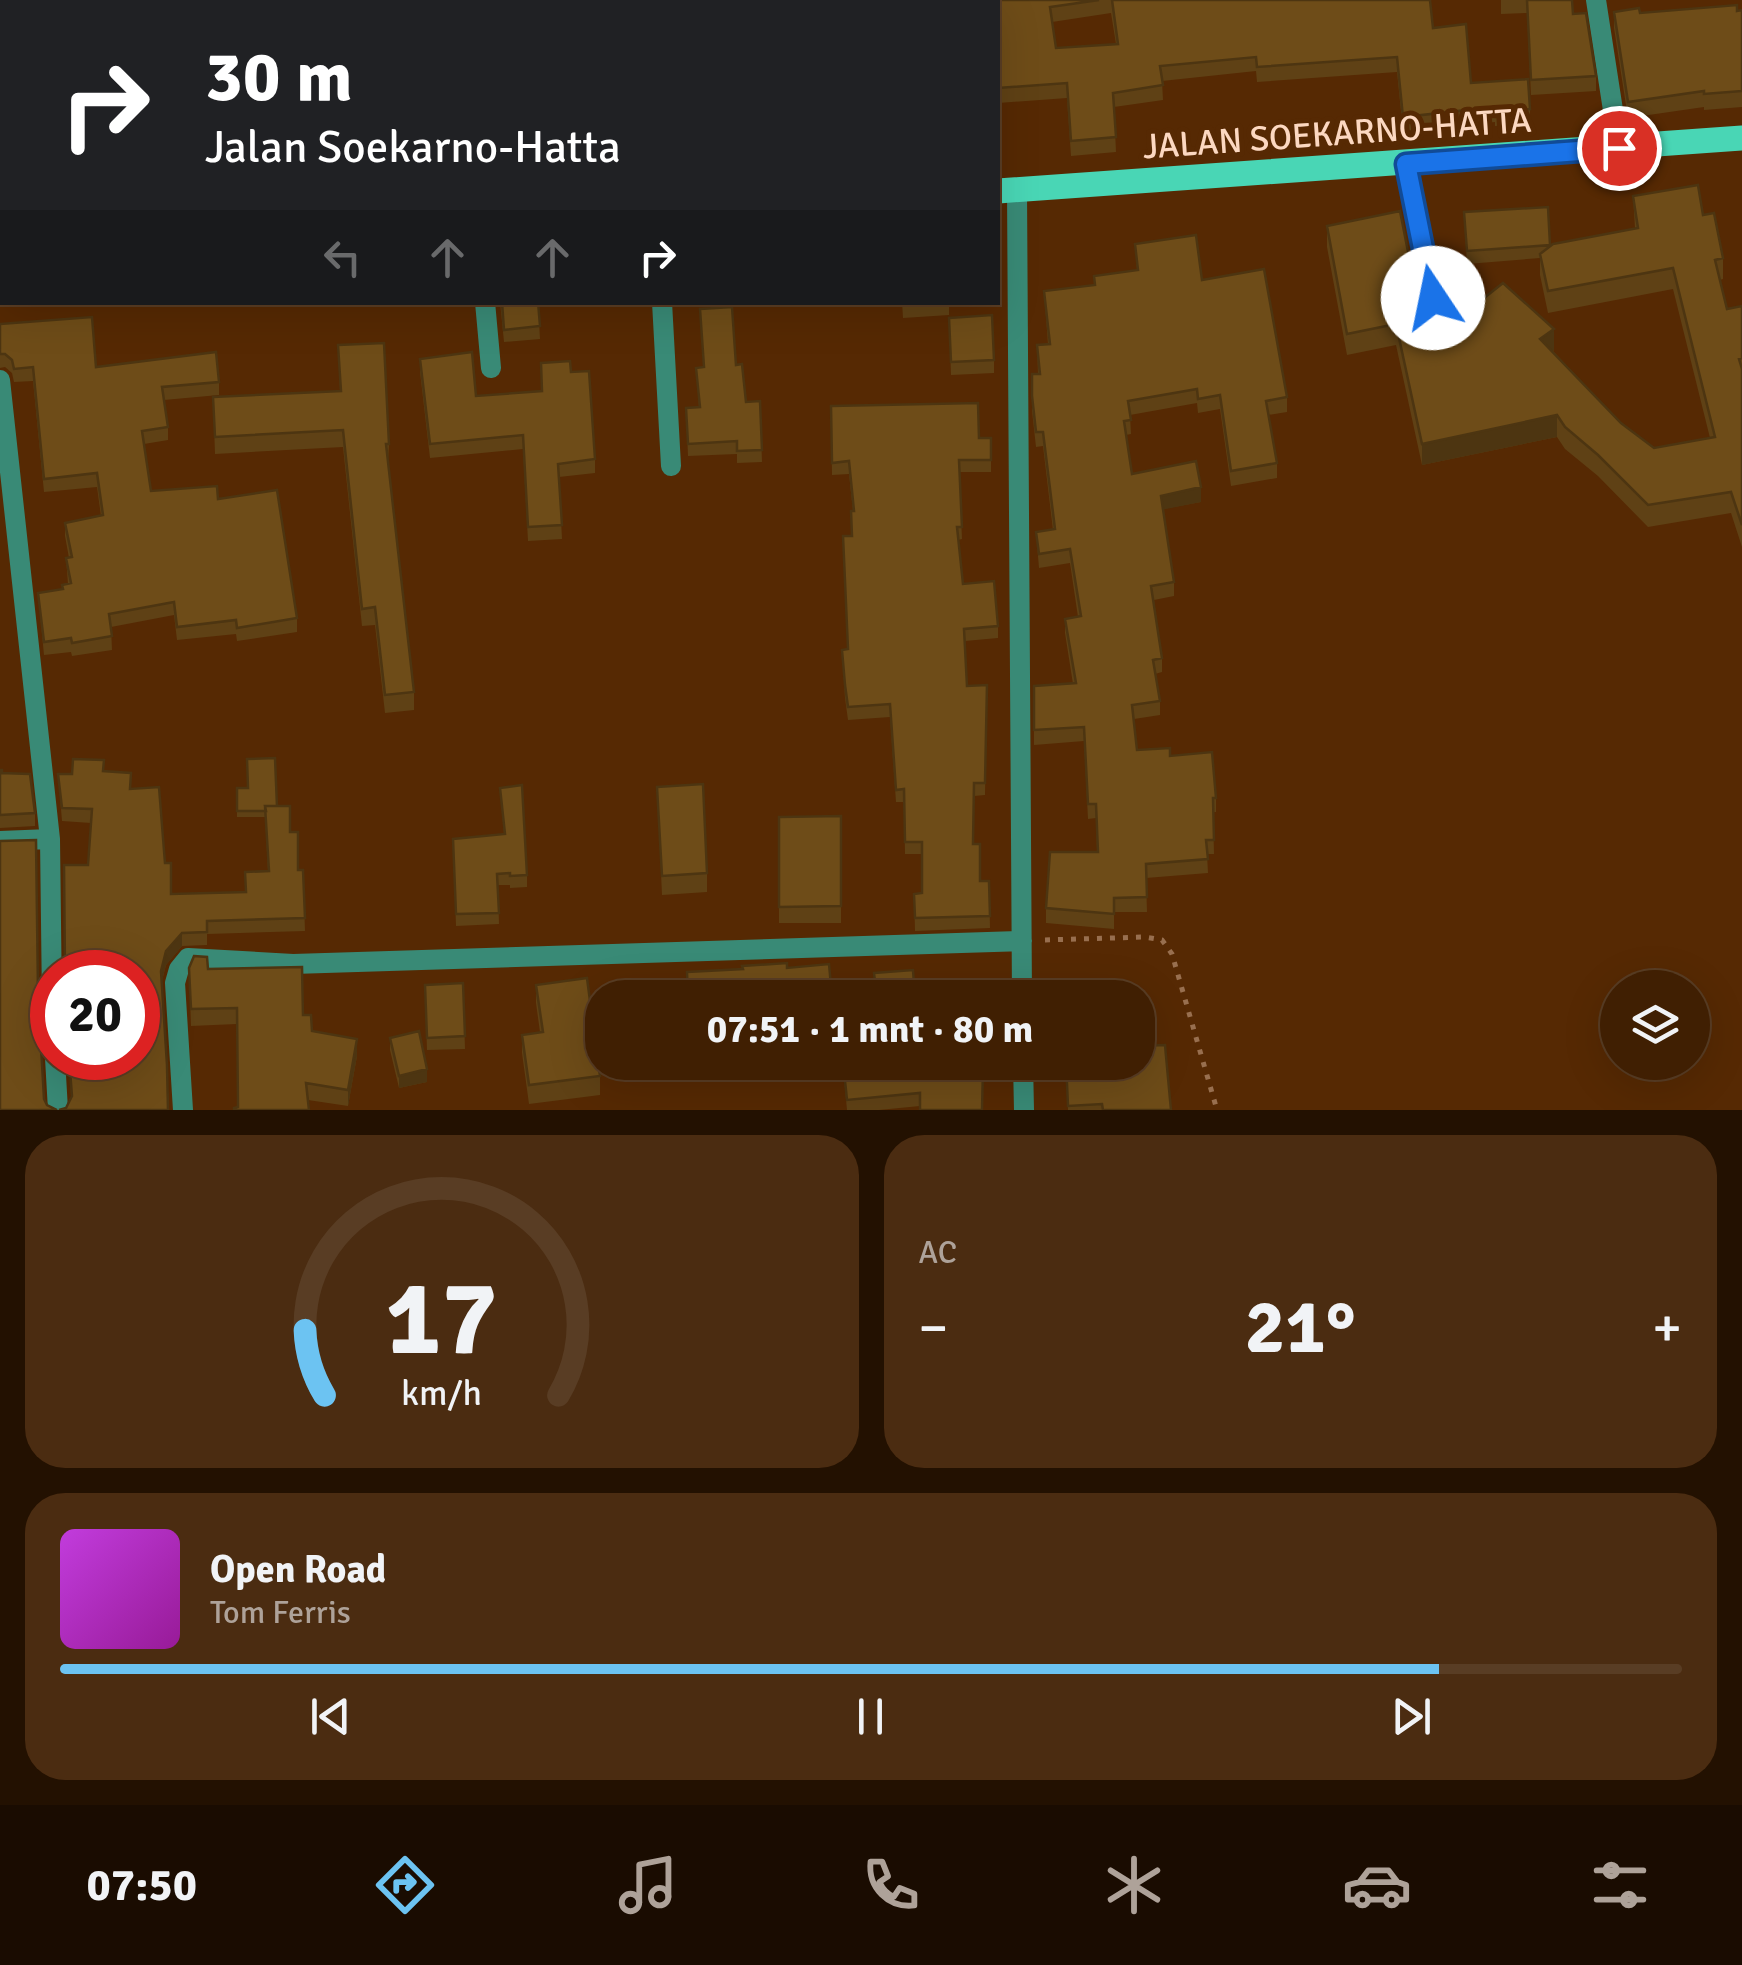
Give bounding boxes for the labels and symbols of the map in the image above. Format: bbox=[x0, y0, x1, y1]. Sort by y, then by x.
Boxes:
street label: JALAN SOEKARNO-HATTA bbox=[1141, 98, 1533, 169]
pin bbox=[1577, 106, 1662, 191]
position arrow bbox=[1381, 246, 1485, 350]
speed limit sign: 20 bbox=[30, 950, 160, 1080]

